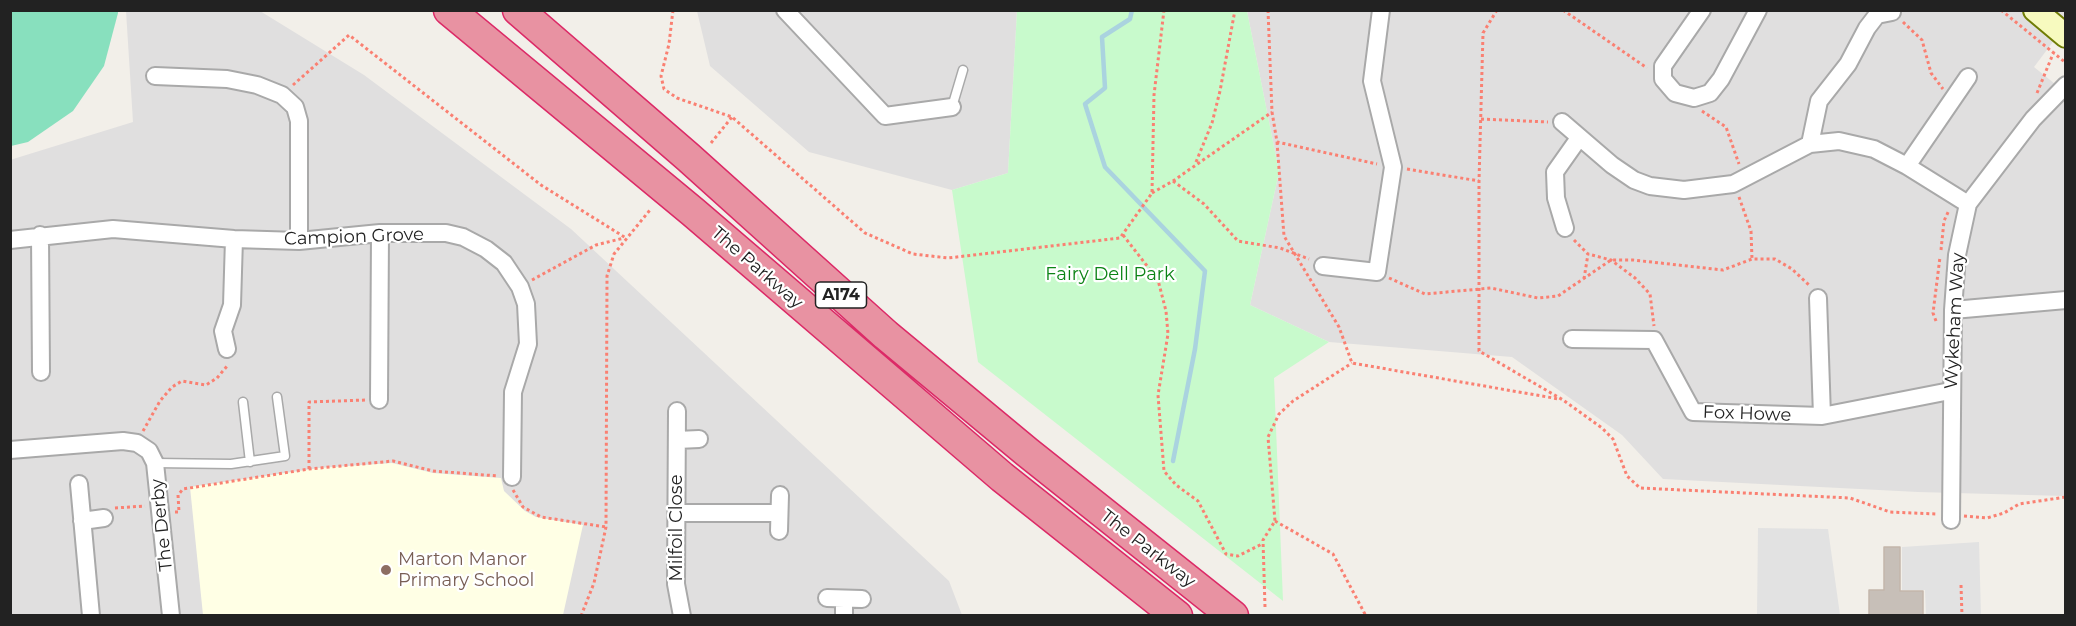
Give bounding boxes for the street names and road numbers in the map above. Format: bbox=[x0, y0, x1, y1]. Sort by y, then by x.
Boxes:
street label: The Parkway bbox=[707, 222, 807, 314]
street label: Campion Grove bbox=[284, 224, 424, 250]
street label: Wykeham Way bbox=[1941, 252, 1969, 390]
road number: A174 bbox=[816, 282, 866, 308]
street label: Fox Howe bbox=[1702, 402, 1792, 426]
street label: Milfoil Close bbox=[666, 474, 688, 582]
street label: The Derby bbox=[146, 478, 178, 572]
street label: The Parkway bbox=[1096, 505, 1200, 593]

